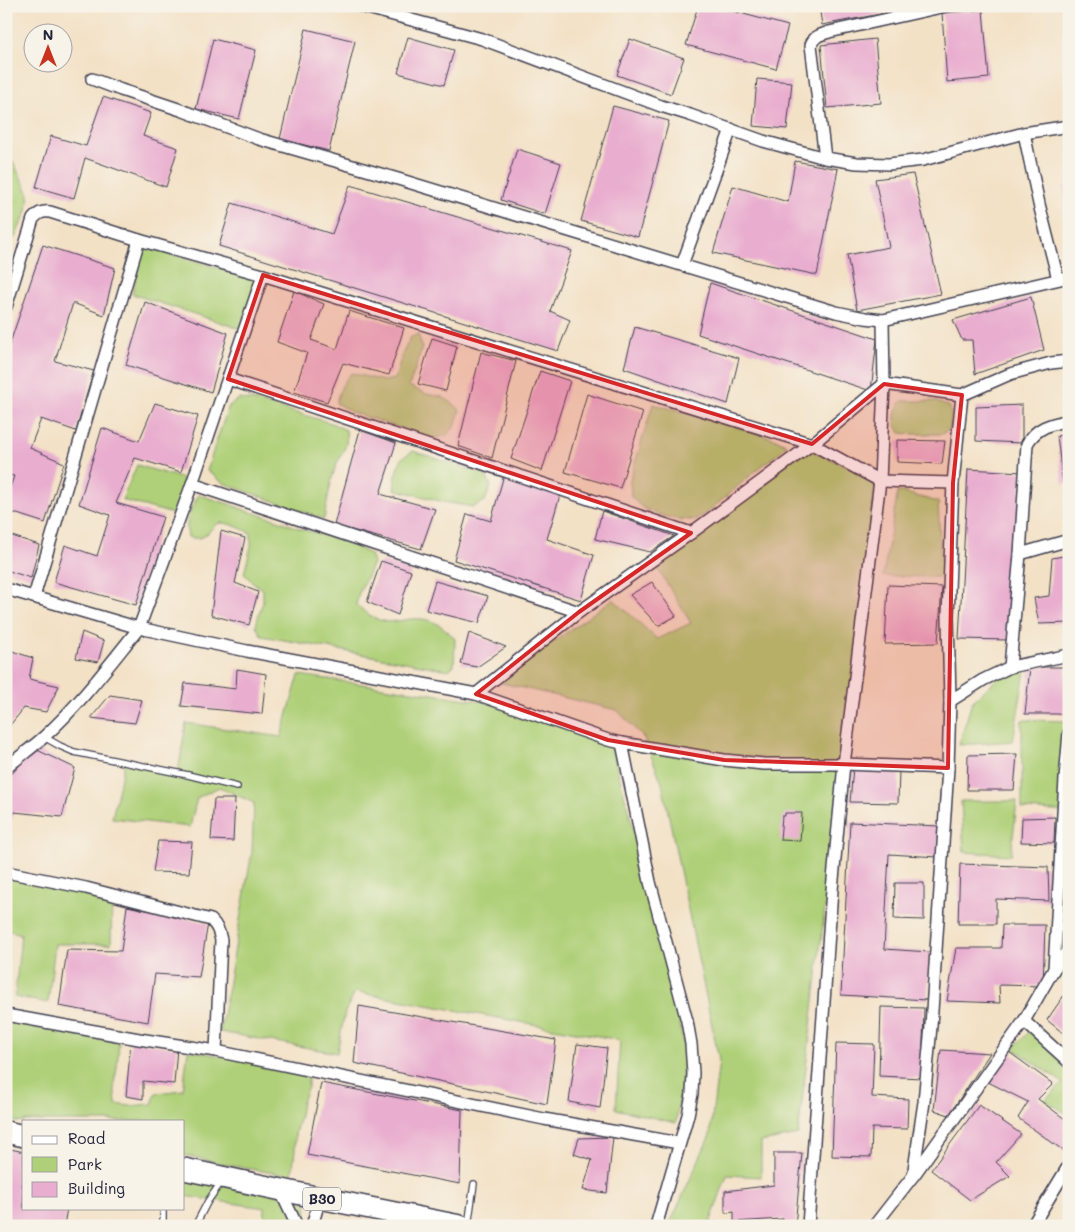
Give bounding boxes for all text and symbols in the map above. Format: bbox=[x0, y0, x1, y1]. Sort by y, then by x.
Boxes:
north arrow bbox=[22, 22, 72, 72]
text: N bbox=[43, 25, 53, 44]
legend bbox=[22, 1120, 185, 1210]
text: Road bbox=[68, 1128, 105, 1148]
text: Park bbox=[68, 1154, 102, 1174]
text: Building bbox=[68, 1178, 125, 1198]
road number: B30 bbox=[303, 1188, 341, 1210]

